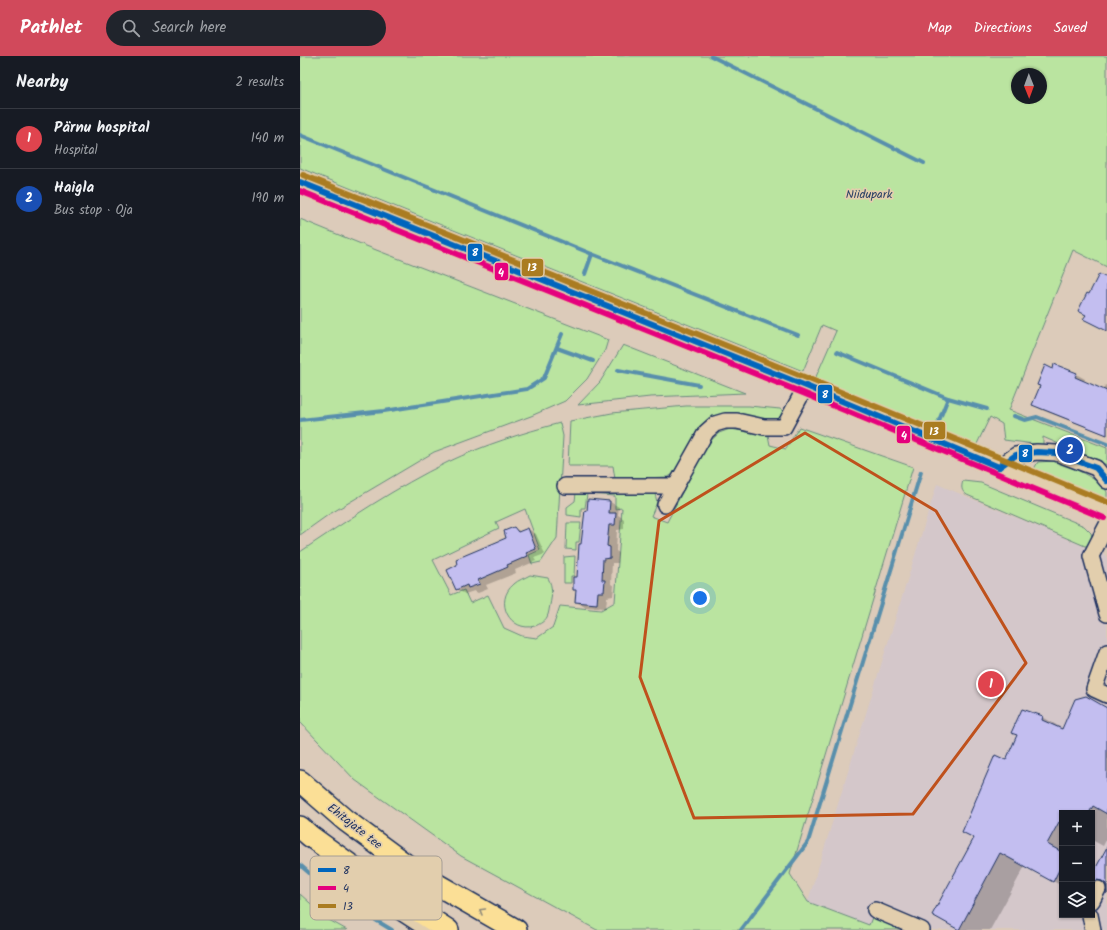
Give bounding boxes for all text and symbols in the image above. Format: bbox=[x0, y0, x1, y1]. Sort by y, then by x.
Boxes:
search box bbox=[106, 10, 386, 46]
text: Pathlet bbox=[20, 13, 82, 43]
text: Search here bbox=[152, 16, 226, 40]
icon: search bbox=[120, 17, 142, 39]
text: Map bbox=[927, 17, 952, 39]
text: Directions bbox=[974, 17, 1032, 39]
text: Saved bbox=[1054, 17, 1087, 39]
north arrow bbox=[1011, 68, 1047, 104]
text: Nearby bbox=[16, 69, 68, 96]
text: 2 results bbox=[236, 72, 284, 93]
text: Pärnu hospital bbox=[54, 116, 149, 140]
text: 1 bbox=[27, 128, 31, 149]
text: 140 m bbox=[251, 128, 284, 149]
text: Hospital bbox=[54, 140, 98, 161]
text: Haigla bbox=[54, 176, 94, 200]
park label: Niidupark bbox=[846, 185, 893, 204]
text: 2 bbox=[25, 188, 33, 209]
text: 190 m bbox=[252, 188, 284, 209]
text: Bus stop · Oja bbox=[54, 200, 133, 221]
line badge: 8 bbox=[467, 243, 483, 262]
text: 8 bbox=[472, 244, 479, 262]
line badge: 13 bbox=[521, 258, 544, 277]
text: 13 bbox=[527, 259, 537, 277]
line badge: 4 bbox=[494, 262, 509, 281]
text: 4 bbox=[498, 264, 504, 282]
line badge: 8 bbox=[817, 384, 833, 404]
text: 8 bbox=[822, 386, 829, 404]
line badge: 13 bbox=[923, 421, 946, 440]
text: 13 bbox=[929, 423, 939, 441]
line badge: 4 bbox=[896, 425, 911, 444]
text: 4 bbox=[901, 427, 907, 445]
pin: 2 bbox=[1057, 435, 1083, 465]
line badge: 8 bbox=[1018, 444, 1033, 463]
text: 8 bbox=[1022, 445, 1029, 463]
your location bbox=[690, 588, 710, 608]
pin: 1 bbox=[978, 669, 1004, 699]
street label: Ehitajate tee bbox=[323, 799, 387, 854]
map controls bbox=[1059, 810, 1095, 918]
button: + bbox=[1059, 810, 1095, 846]
button: − bbox=[1059, 846, 1095, 882]
legend bbox=[310, 856, 442, 920]
text: 8 bbox=[343, 862, 350, 880]
text: 4 bbox=[343, 880, 349, 898]
button: layers bbox=[1059, 882, 1095, 918]
text: 13 bbox=[343, 898, 353, 916]
one-way arrow bbox=[479, 908, 486, 915]

